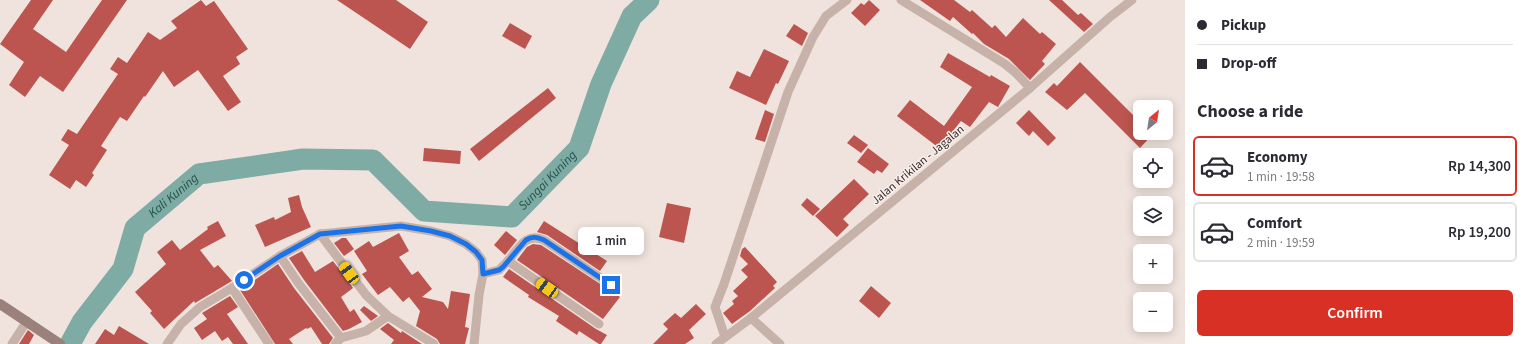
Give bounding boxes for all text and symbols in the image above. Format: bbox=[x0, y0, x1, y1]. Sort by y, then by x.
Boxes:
text: Pickup bbox=[1221, 15, 1266, 36]
text: Drop-off bbox=[1221, 53, 1276, 74]
text: Choose a ride bbox=[1197, 99, 1303, 124]
north arrow bbox=[1133, 100, 1173, 140]
map controls bbox=[1133, 100, 1173, 332]
street label: Jalan Krikilan - Jagalan bbox=[868, 121, 968, 209]
water label: Sungai Kuning bbox=[514, 146, 581, 214]
text: Economy bbox=[1247, 147, 1308, 168]
button: locate bbox=[1133, 148, 1173, 188]
icon: car bbox=[1199, 148, 1235, 184]
text: Rp 14,300 bbox=[1448, 156, 1511, 177]
text: 1 min · 19:58 bbox=[1247, 168, 1315, 186]
water label: Kali Kuning bbox=[144, 169, 202, 222]
button: layers bbox=[1133, 196, 1173, 236]
text: Comfort bbox=[1247, 213, 1302, 234]
icon: car bbox=[1199, 214, 1235, 250]
text: Rp 19,200 bbox=[1448, 222, 1511, 243]
callout: 1 min bbox=[578, 227, 644, 255]
text: 1 min bbox=[596, 232, 626, 250]
text: 2 min · 19:59 bbox=[1247, 234, 1315, 252]
button: + bbox=[1133, 244, 1173, 284]
car bbox=[337, 260, 361, 286]
route start bbox=[235, 271, 253, 289]
car bbox=[534, 276, 560, 300]
route end bbox=[602, 276, 620, 294]
button: Confirm bbox=[1197, 290, 1513, 336]
button: − bbox=[1133, 292, 1173, 332]

